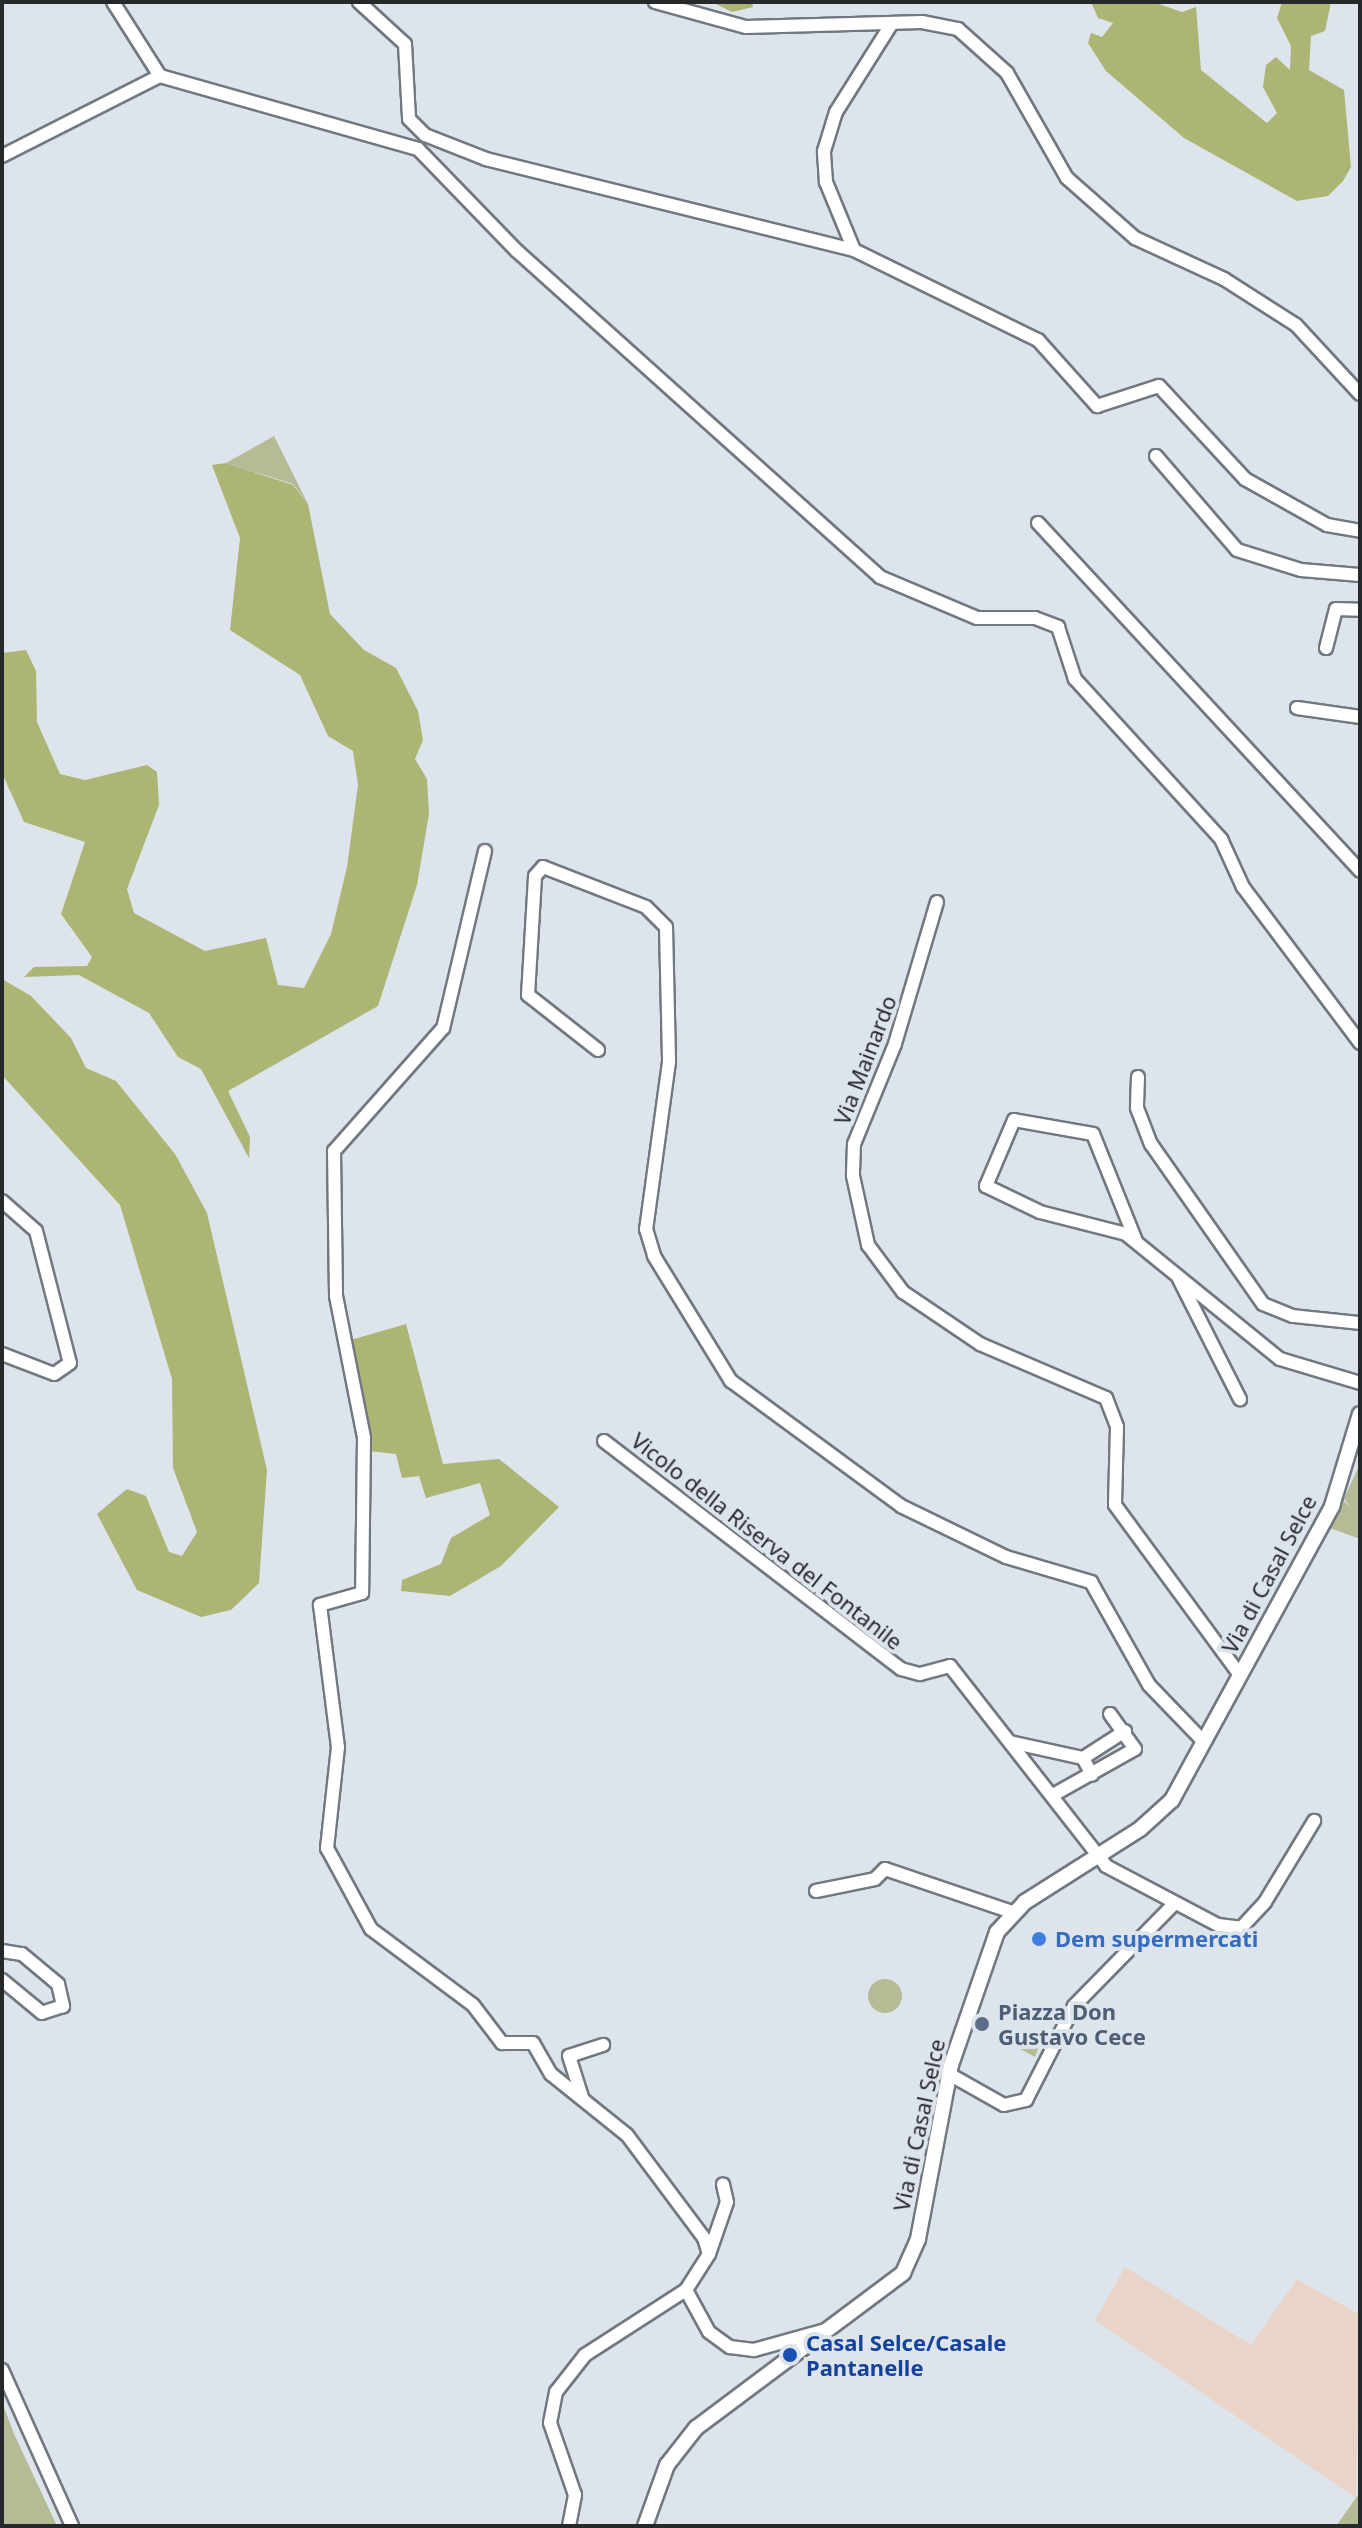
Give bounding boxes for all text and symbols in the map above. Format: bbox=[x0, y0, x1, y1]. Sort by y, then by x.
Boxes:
street label: Via Mainardo bbox=[828, 992, 902, 1128]
street label: Vicolo della Riserva del Fontanile bbox=[626, 1427, 908, 1655]
street label: Via di Casal Selce bbox=[1216, 1490, 1322, 1658]
place label: Dem supermercati bbox=[1055, 1926, 1258, 1952]
marker: Dem supermercati bbox=[1030, 1930, 1048, 1948]
place label: Piazza Don Gustavo Cece bbox=[998, 1998, 1146, 2050]
marker: Piazza Don Gustavo Cece bbox=[973, 2015, 991, 2033]
street label: Via di Casal Selce bbox=[888, 2036, 950, 2214]
place label: Casal Selce/Casale Pantanelle bbox=[806, 2329, 1006, 2380]
marker: Casal Selce/Casale Pantanelle bbox=[781, 2346, 799, 2364]

